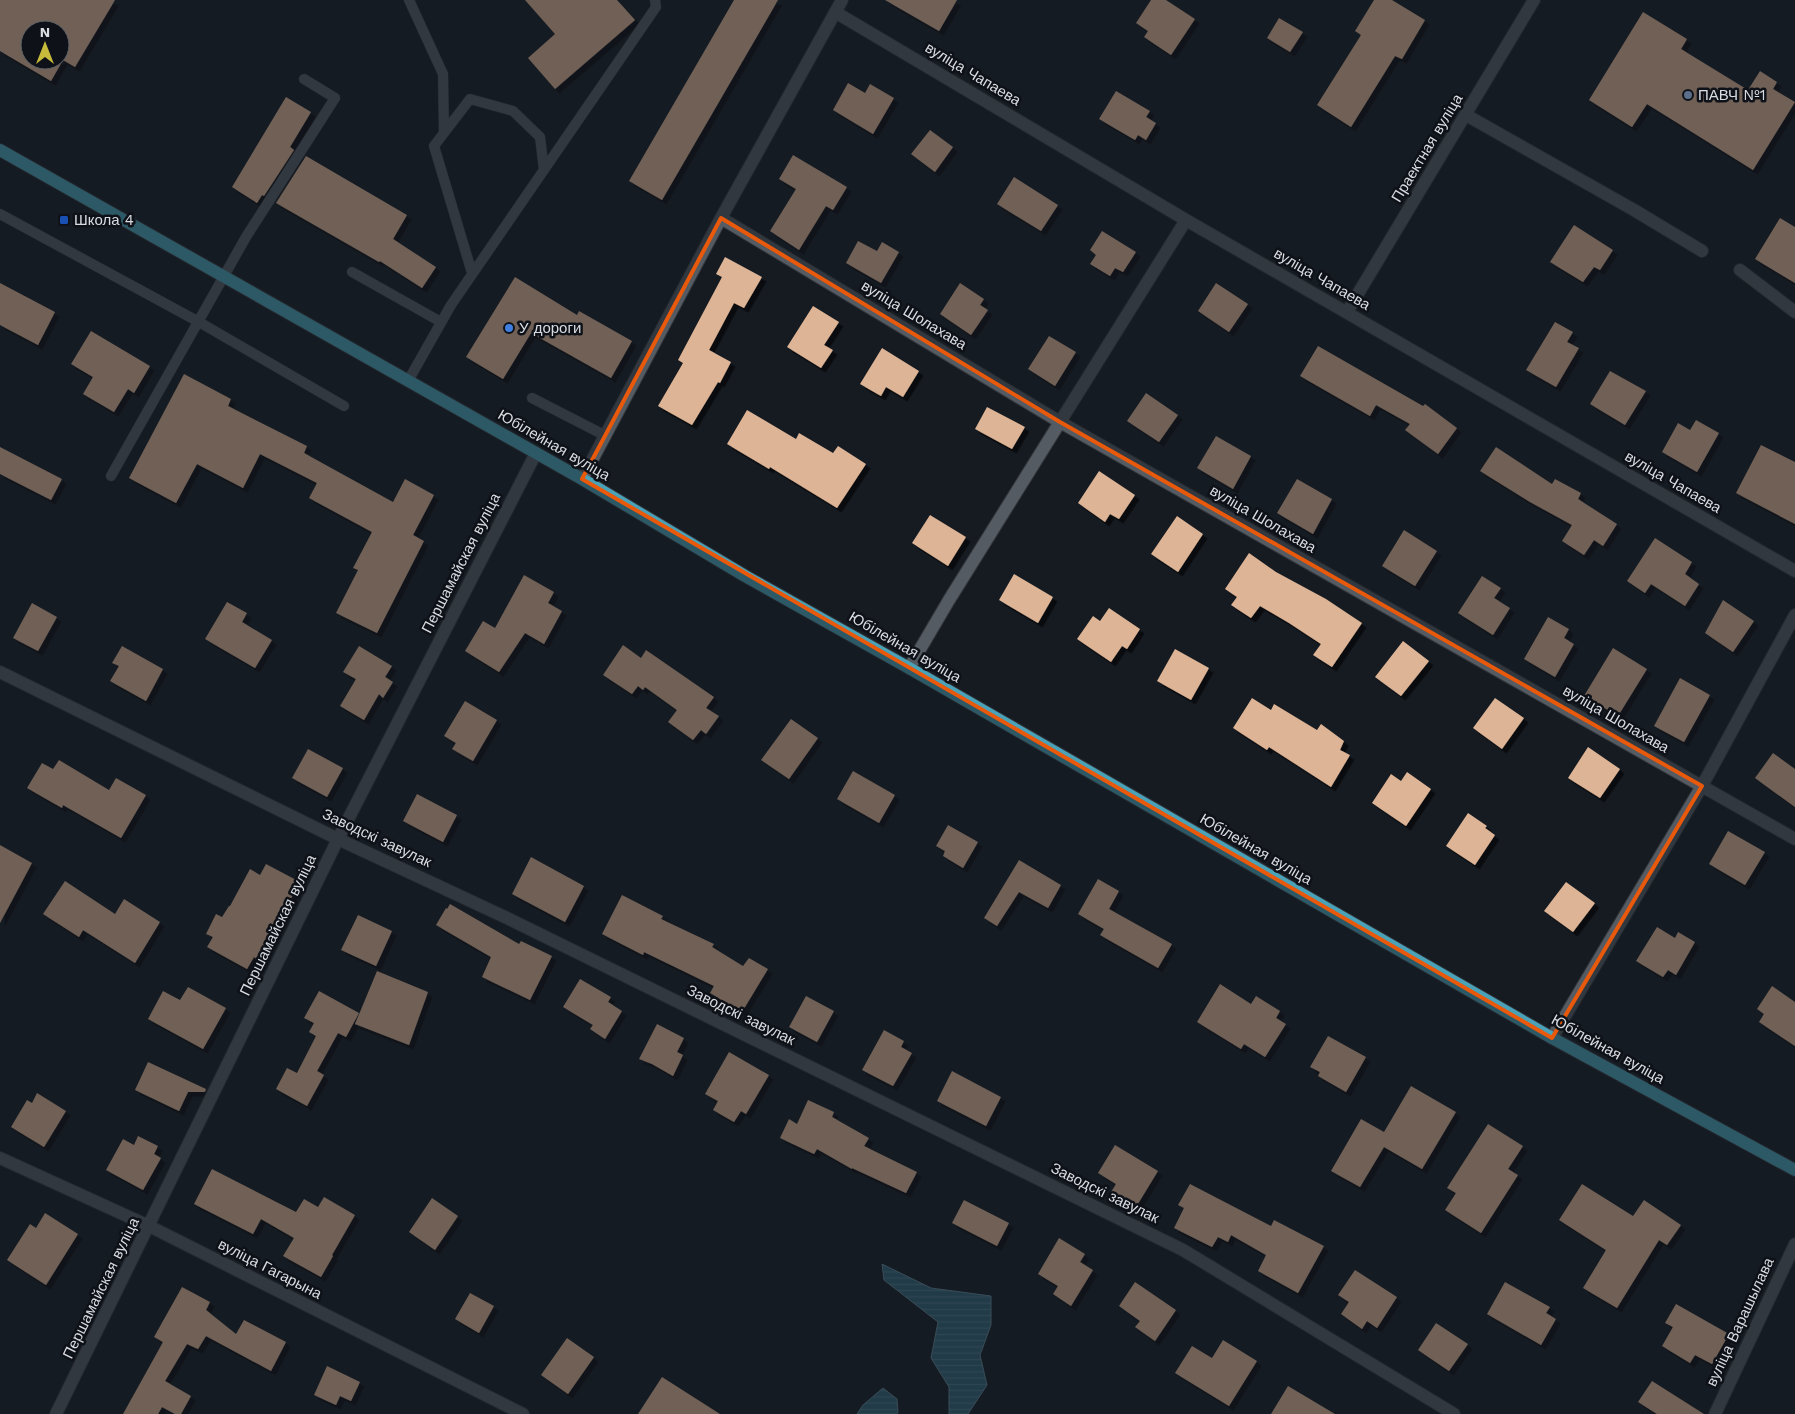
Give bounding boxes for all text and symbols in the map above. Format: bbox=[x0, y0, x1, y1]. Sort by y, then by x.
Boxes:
north arrow bbox=[20, 20, 70, 70]
text: N bbox=[40, 24, 50, 40]
street label: вуліца Чапаева bbox=[922, 38, 1025, 110]
place label: ПАВЧ №1 bbox=[1698, 86, 1766, 104]
marker: ПАВЧ №1 bbox=[1682, 89, 1694, 101]
street label: Праектная вуліца bbox=[1388, 90, 1467, 205]
place label: Школа 4 bbox=[74, 211, 134, 229]
marker: Школа 4 bbox=[58, 214, 70, 226]
street label: вуліца Чапаева bbox=[1271, 244, 1374, 314]
street label: вуліца Шолахава bbox=[858, 276, 970, 354]
place label: У дороги bbox=[519, 319, 581, 337]
marker: У дороги bbox=[503, 322, 515, 334]
street label: Юбілейная вуліца bbox=[495, 406, 614, 485]
street label: вуліца Чапаева bbox=[1622, 447, 1725, 517]
street label: вуліца Шолахава bbox=[1207, 481, 1320, 557]
street label: Першамайская вуліца bbox=[418, 489, 504, 636]
street label: Юбілейная вуліца bbox=[846, 608, 965, 687]
street label: вуліца Шолахава bbox=[1560, 681, 1673, 757]
street label: Заводскі завулак bbox=[320, 805, 435, 871]
street label: Юбілейная вуліца bbox=[1197, 810, 1316, 889]
street label: Першамайская вуліца bbox=[236, 851, 320, 998]
street label: Заводскі завулак bbox=[684, 981, 798, 1049]
street label: Юбілейная вуліца bbox=[1548, 1011, 1668, 1088]
street label: Заводскі завулак bbox=[1048, 1159, 1162, 1227]
street label: Першамайская вуліца bbox=[59, 1214, 143, 1361]
street label: вуліца Гагарына bbox=[215, 1235, 325, 1303]
street label: вуліца Варашылава bbox=[1702, 1254, 1778, 1389]

